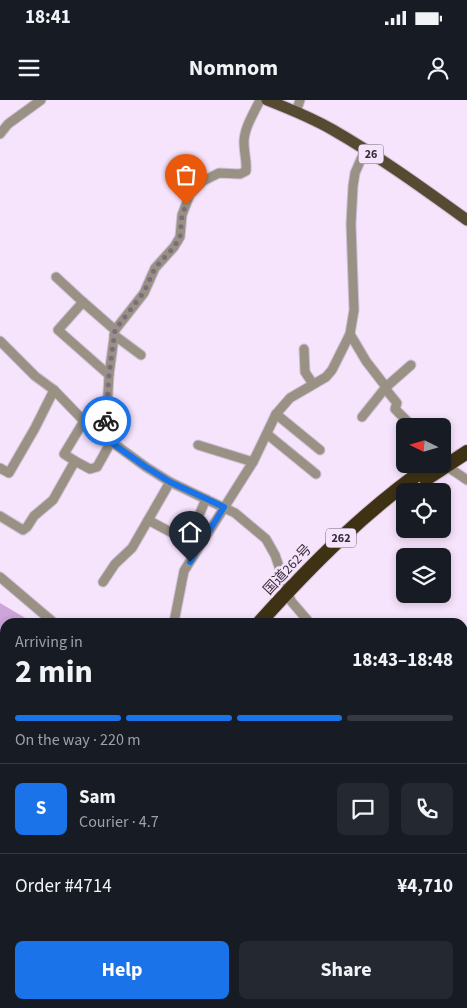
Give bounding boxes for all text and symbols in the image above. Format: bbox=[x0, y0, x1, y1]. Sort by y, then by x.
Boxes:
text: 18:41 bbox=[25, 4, 71, 31]
text: Nomnom bbox=[189, 52, 278, 84]
icon: menu bbox=[15, 54, 43, 82]
icon: person bbox=[424, 54, 452, 82]
road number: 26 bbox=[358, 144, 384, 164]
pin bbox=[165, 154, 207, 205]
icon: bag bbox=[172, 161, 200, 189]
courier bbox=[81, 396, 131, 446]
icon: bike bbox=[92, 407, 120, 435]
north arrow bbox=[396, 418, 451, 472]
map controls bbox=[396, 418, 451, 603]
button: locate bbox=[396, 483, 451, 538]
pin bbox=[169, 511, 211, 562]
icon: home bbox=[176, 518, 204, 546]
road number: 262 bbox=[326, 528, 356, 548]
street label: 国道262号 bbox=[259, 540, 316, 599]
button: layers bbox=[396, 548, 451, 603]
text: Arriving in bbox=[15, 631, 83, 653]
text: 18:43–18:48 bbox=[352, 647, 453, 674]
text: 2 min bbox=[15, 649, 93, 695]
text: On the way · 220 m bbox=[15, 729, 140, 751]
button: chat bbox=[337, 783, 389, 835]
button: phone bbox=[401, 783, 453, 835]
text: Sam bbox=[79, 784, 116, 811]
text: S bbox=[36, 795, 46, 822]
text: Courier · 4.7 bbox=[79, 811, 159, 833]
text: Order #4714 bbox=[15, 873, 112, 900]
text: ¥4,710 bbox=[397, 873, 453, 900]
button: Help bbox=[15, 941, 229, 999]
button: Share bbox=[239, 941, 453, 999]

